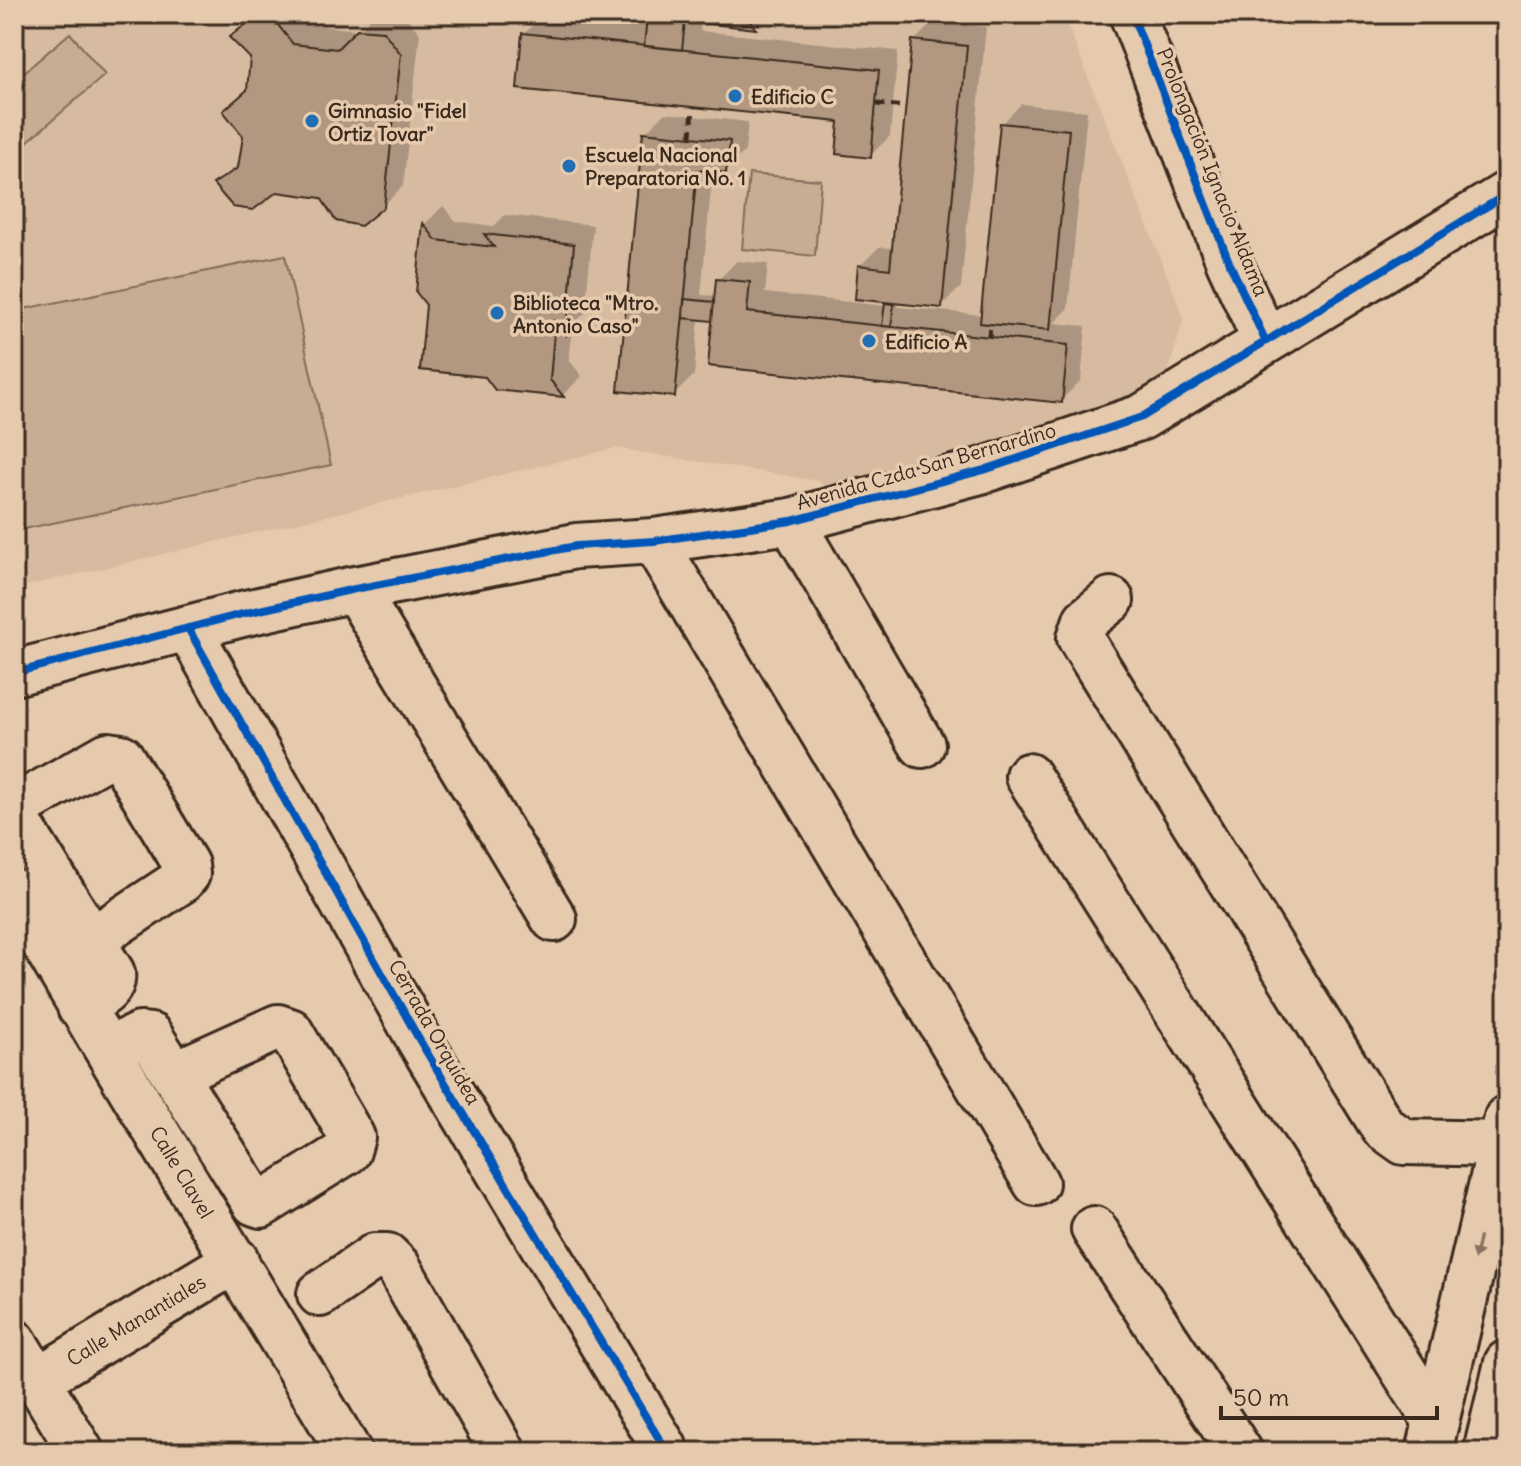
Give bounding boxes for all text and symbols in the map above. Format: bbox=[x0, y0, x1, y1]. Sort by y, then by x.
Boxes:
street label: Prolongación Ignacio Aldama bbox=[1152, 44, 1274, 300]
place label: Edificio C bbox=[751, 84, 834, 109]
marker: Edificio C bbox=[726, 87, 744, 105]
place label: Gimnasio "Fidel Ortiz Tovar" bbox=[328, 98, 467, 146]
marker: Gimnasio "Fidel Ortiz Tovar" bbox=[303, 112, 321, 130]
place label: Escuela Nacional Preparatoria No. 1 bbox=[585, 142, 746, 190]
marker: Escuela Nacional Preparatoria No. 1 bbox=[560, 157, 578, 175]
place label: Biblioteca "Mtro. Antonio Caso" bbox=[513, 290, 658, 338]
marker: Biblioteca "Mtro. Antonio Caso" bbox=[488, 304, 506, 322]
place label: Edificio A bbox=[885, 329, 967, 354]
marker: Edificio A bbox=[860, 332, 878, 350]
street label: Avenida Czda San Bernardino bbox=[793, 417, 1059, 515]
street label: Cerrada Orquídea bbox=[383, 955, 487, 1109]
street label: Calle Clavel bbox=[145, 1121, 219, 1223]
one-way arrow bbox=[1470, 1236, 1482, 1261]
street label: Calle Manantiales bbox=[62, 1269, 210, 1371]
scale bar bbox=[1221, 1370, 1437, 1420]
text: 50 m bbox=[1233, 1382, 1289, 1412]

